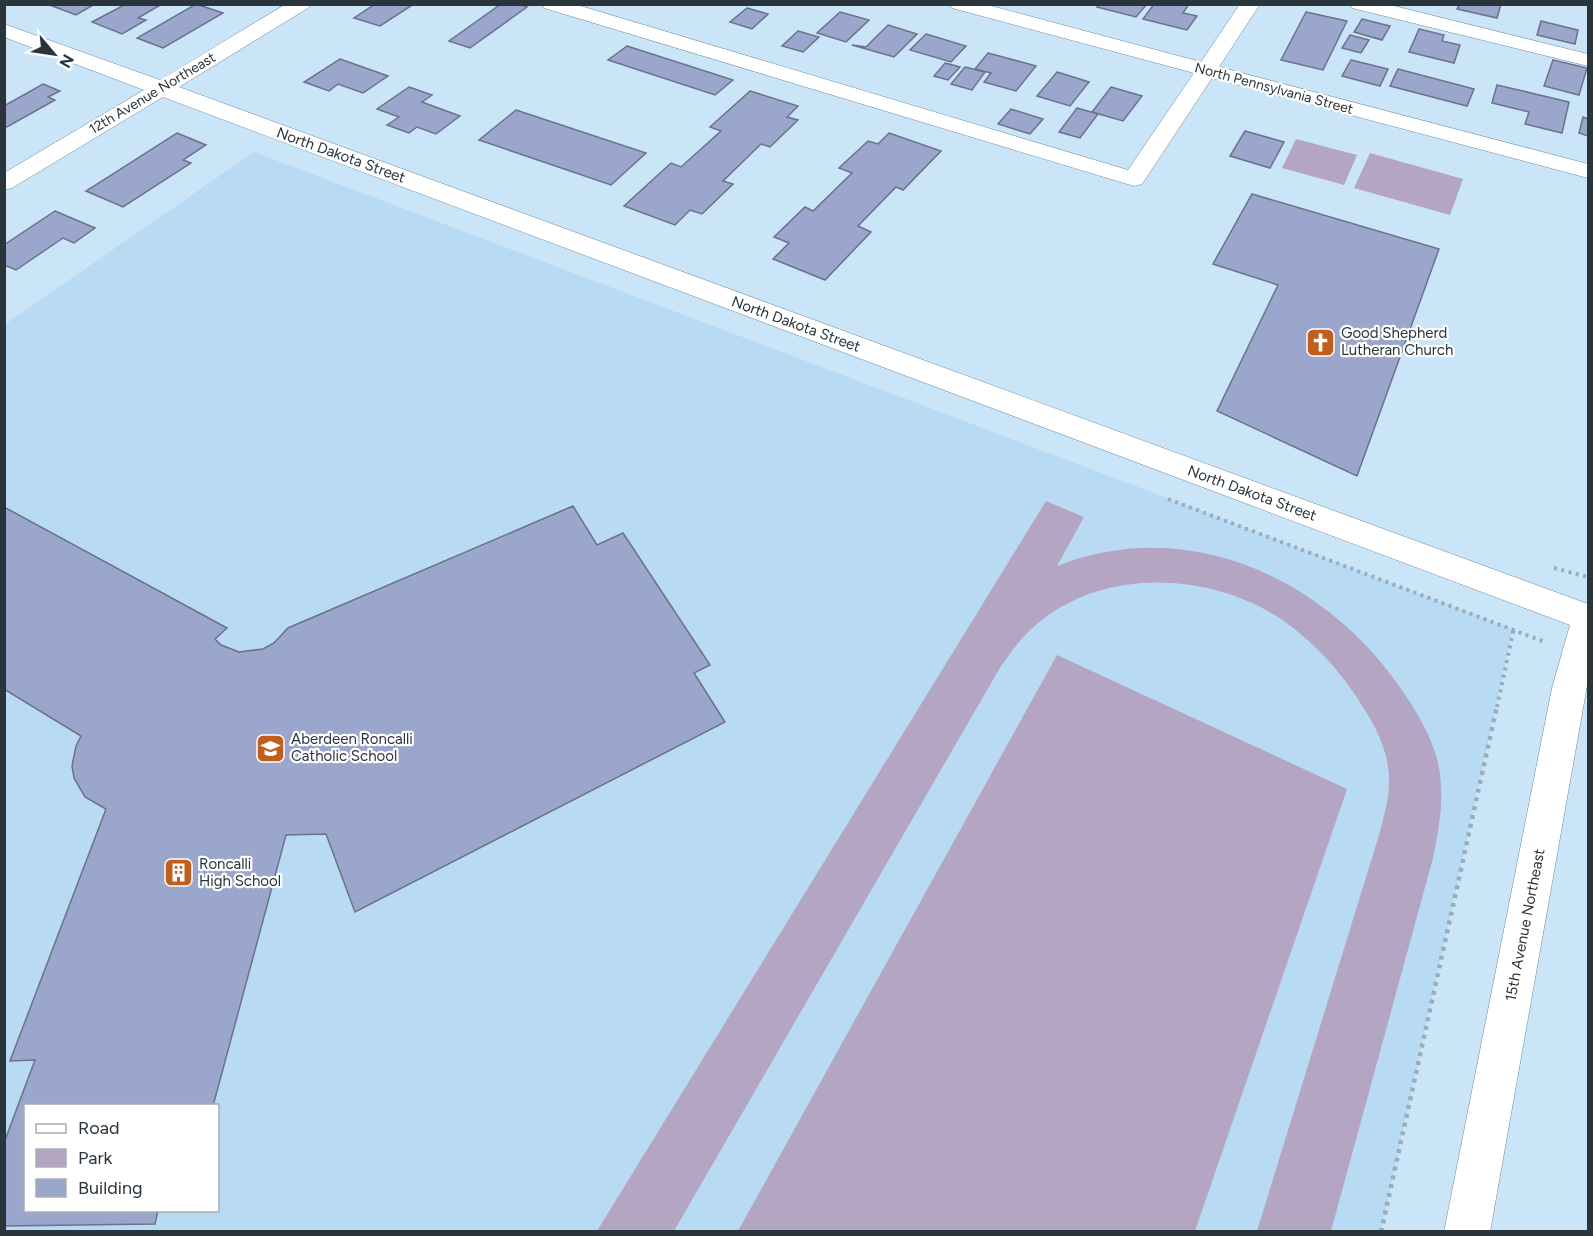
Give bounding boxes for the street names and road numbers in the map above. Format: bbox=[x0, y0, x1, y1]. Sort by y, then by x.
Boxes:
street label: 12th Avenue Northeast bbox=[86, 49, 219, 138]
street label: North Pennsylvania Street bbox=[1193, 59, 1355, 118]
street label: North Dakota Street bbox=[274, 123, 408, 187]
street label: North Dakota Street bbox=[729, 292, 863, 356]
street label: North Dakota Street bbox=[1185, 461, 1319, 525]
street label: 15th Avenue Northeast bbox=[1501, 847, 1549, 1003]

